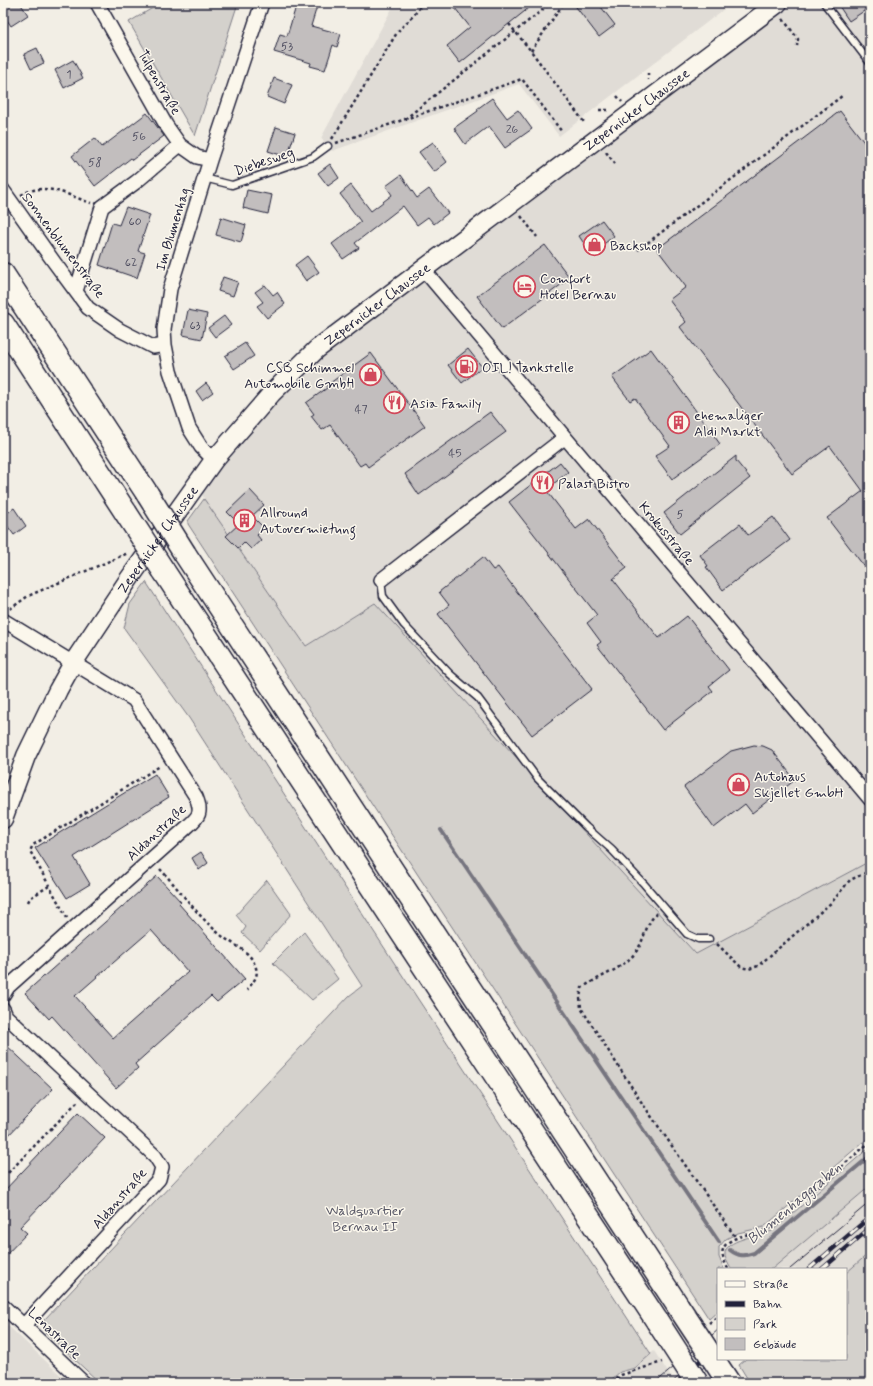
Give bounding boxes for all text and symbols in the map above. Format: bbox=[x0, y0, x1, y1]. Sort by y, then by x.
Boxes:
house number: 53 bbox=[281, 39, 293, 55]
street label: Tulpenstraße bbox=[133, 47, 185, 118]
street label: Zepernicker Chaussee bbox=[580, 65, 694, 156]
house number: 1 bbox=[66, 67, 72, 83]
house number: 26 bbox=[506, 122, 519, 138]
house number: 56 bbox=[132, 129, 146, 145]
street label: Diebesweg bbox=[232, 143, 297, 182]
house number: 58 bbox=[88, 155, 102, 171]
street label: Im Blumenhag bbox=[152, 185, 194, 273]
street label: Sonnenblumenstraße bbox=[18, 189, 109, 302]
house number: 60 bbox=[128, 214, 142, 230]
shop icon: Backshop bbox=[581, 232, 607, 258]
place label: Backshop bbox=[610, 237, 663, 255]
house number: 62 bbox=[125, 255, 137, 271]
street label: Zepernicker Chaussee bbox=[321, 259, 434, 351]
place label: Comfort Hotel Bernau bbox=[540, 270, 616, 304]
hotel icon: Comfort Hotel Bernau bbox=[511, 273, 537, 299]
house number: 63 bbox=[189, 318, 201, 334]
fuel station icon: OIL! Tankstelle bbox=[453, 354, 479, 380]
place label: CSB Schimmel Automobile GmbH bbox=[244, 359, 354, 393]
place label: OIL! Tankstelle bbox=[482, 359, 574, 377]
shop icon: CSB Schimmel Automobile GmbH bbox=[357, 362, 383, 388]
restaurant icon: Asia Family bbox=[382, 390, 408, 416]
place label: Asia Family bbox=[410, 395, 481, 413]
house number: 47 bbox=[354, 402, 368, 418]
place label: ehemaliger Aldi Markt bbox=[694, 407, 763, 441]
building icon: ehemaliger Aldi Markt bbox=[666, 410, 692, 436]
house number: 45 bbox=[448, 446, 462, 462]
restaurant icon: Palast Bistro bbox=[529, 470, 555, 496]
place label: Palast Bistro bbox=[558, 475, 630, 493]
street label: Zepernicker Chaussee bbox=[114, 482, 203, 597]
street label: Krokusstraße bbox=[634, 498, 698, 569]
place label: Allround Autovermietung bbox=[260, 504, 356, 540]
building icon: Allround Autovermietung bbox=[232, 507, 258, 533]
house number: 5 bbox=[676, 507, 684, 523]
place label: Autohaus Skjellet GmbH bbox=[754, 768, 844, 802]
shop icon: Autohaus Skjellet GmbH bbox=[726, 771, 752, 797]
street label: Aldanstraße bbox=[123, 801, 190, 865]
water label: Blumenhaggraben bbox=[743, 1158, 847, 1250]
street label: Aldanstraße bbox=[88, 1164, 151, 1233]
park label: Waldquartier Bernau II bbox=[326, 1202, 404, 1236]
legend bbox=[717, 1268, 847, 1360]
text: Straße bbox=[753, 1277, 788, 1293]
text: Bahn bbox=[753, 1297, 783, 1313]
street label: Lenastraße bbox=[24, 1304, 85, 1364]
text: Park bbox=[753, 1317, 777, 1333]
text: Gebäude bbox=[753, 1337, 796, 1353]

